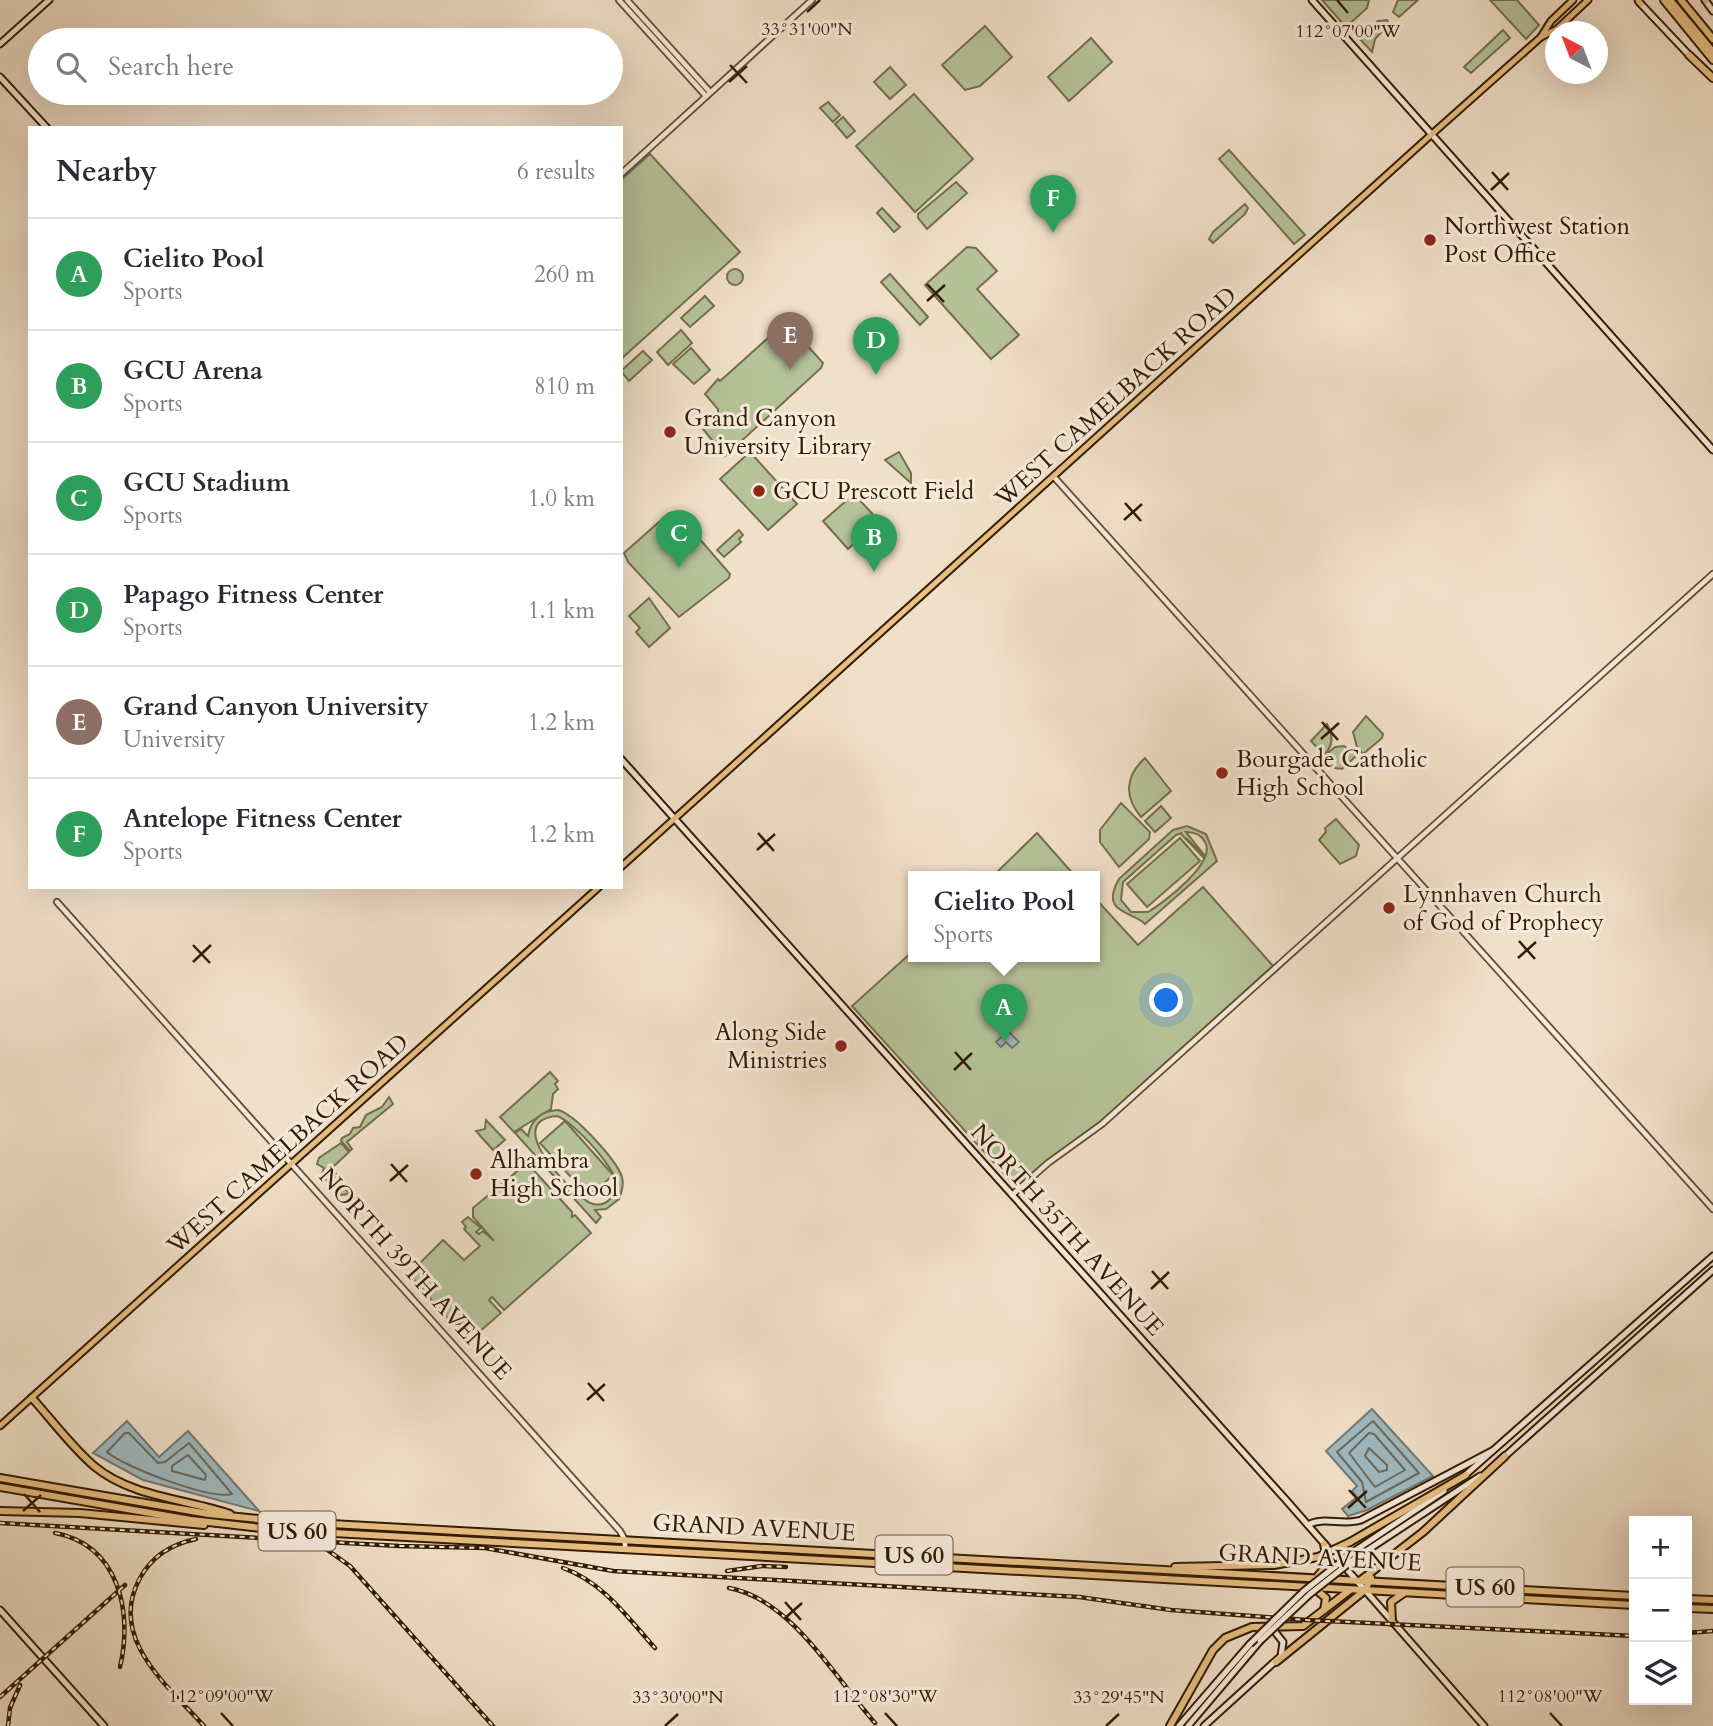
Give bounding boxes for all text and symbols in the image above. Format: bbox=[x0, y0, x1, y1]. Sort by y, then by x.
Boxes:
text: 33°31'00"N bbox=[761, 17, 853, 42]
text: 112°07'00"W bbox=[1295, 19, 1401, 44]
north arrow bbox=[1545, 21, 1608, 84]
search box bbox=[28, 28, 623, 105]
icon: search bbox=[52, 48, 90, 86]
text: Search here bbox=[108, 49, 234, 84]
text: Nearby bbox=[56, 151, 157, 192]
text: 6 results bbox=[517, 156, 595, 187]
pin: F bbox=[1030, 175, 1076, 233]
place label: Northwest Station Post Office bbox=[1444, 210, 1630, 271]
marker: Northwest Station Post Office bbox=[1422, 232, 1438, 248]
text: Cielito Pool bbox=[123, 241, 264, 276]
text: A bbox=[70, 259, 88, 290]
text: 260 m bbox=[534, 259, 595, 290]
text: Sports bbox=[123, 276, 183, 307]
street label: WEST CAMELBACK ROAD bbox=[987, 279, 1244, 515]
pin: E bbox=[767, 312, 813, 370]
pin: D bbox=[853, 317, 899, 375]
text: GCU Arena bbox=[123, 353, 263, 388]
text: B bbox=[71, 371, 87, 402]
text: 810 m bbox=[534, 371, 595, 402]
text: Sports bbox=[123, 388, 183, 419]
place label: Grand Canyon University Library bbox=[684, 402, 872, 463]
marker: Grand Canyon University Library bbox=[662, 424, 678, 440]
text: GCU Stadium bbox=[123, 465, 290, 500]
place label: GCU Prescott Field bbox=[773, 475, 974, 508]
text: C bbox=[70, 483, 88, 514]
text: 1.0 km bbox=[528, 483, 595, 514]
marker: GCU Prescott Field bbox=[751, 483, 767, 499]
text: Sports bbox=[123, 500, 183, 531]
pin: C bbox=[656, 510, 702, 568]
pin: B bbox=[851, 514, 897, 572]
text: Papago Fitness Center bbox=[123, 577, 384, 612]
text: D bbox=[69, 595, 89, 626]
text: 1.1 km bbox=[528, 595, 595, 626]
text: Sports bbox=[123, 612, 183, 643]
text: Grand Canyon University bbox=[123, 689, 429, 724]
text: E bbox=[72, 707, 86, 738]
text: 1.2 km bbox=[528, 707, 595, 738]
text: University bbox=[123, 724, 225, 755]
place label: Bourgade Catholic High School bbox=[1236, 743, 1427, 804]
marker: Bourgade Catholic High School bbox=[1214, 765, 1230, 781]
text: Antelope Fitness Center bbox=[123, 801, 402, 836]
text: F bbox=[72, 819, 86, 850]
text: 1.2 km bbox=[528, 819, 595, 850]
text: Sports bbox=[123, 836, 183, 867]
popup bbox=[908, 871, 1100, 962]
place label: Lynnhaven Church of God of Prophecy bbox=[1403, 878, 1604, 939]
text: Cielito Pool bbox=[933, 884, 1075, 919]
marker: Lynnhaven Church of God of Prophecy bbox=[1381, 900, 1397, 916]
text: Sports bbox=[933, 919, 993, 950]
your location bbox=[1149, 983, 1183, 1017]
pin: A bbox=[981, 984, 1027, 1042]
place label: Along Side Ministries bbox=[715, 1016, 827, 1077]
street label: WEST CAMELBACK ROAD bbox=[159, 1026, 416, 1262]
marker: Along Side Ministries bbox=[833, 1038, 849, 1054]
street label: NORTH 35TH AVENUE bbox=[963, 1117, 1171, 1343]
place label: Alhambra High School bbox=[490, 1144, 618, 1205]
street label: NORTH 39TH AVENUE bbox=[311, 1161, 519, 1387]
marker: Alhambra High School bbox=[468, 1166, 484, 1182]
street label: GRAND AVENUE bbox=[652, 1506, 856, 1550]
road number: US 60 bbox=[258, 1512, 336, 1550]
map controls bbox=[1629, 1516, 1692, 1705]
button: + bbox=[1629, 1516, 1692, 1579]
road number: US 60 bbox=[876, 1536, 953, 1574]
street label: GRAND AVENUE bbox=[1218, 1536, 1422, 1580]
road number: US 60 bbox=[1446, 1568, 1524, 1606]
button: − bbox=[1629, 1579, 1692, 1642]
button: layers bbox=[1629, 1642, 1692, 1705]
text: 112°09'00"W bbox=[168, 1684, 274, 1709]
text: 112°08'30"W bbox=[832, 1684, 938, 1709]
text: 112°08'00"W bbox=[1497, 1684, 1603, 1709]
text: 33°30'00"N bbox=[632, 1685, 724, 1710]
text: 33°29'45"N bbox=[1073, 1685, 1165, 1710]

